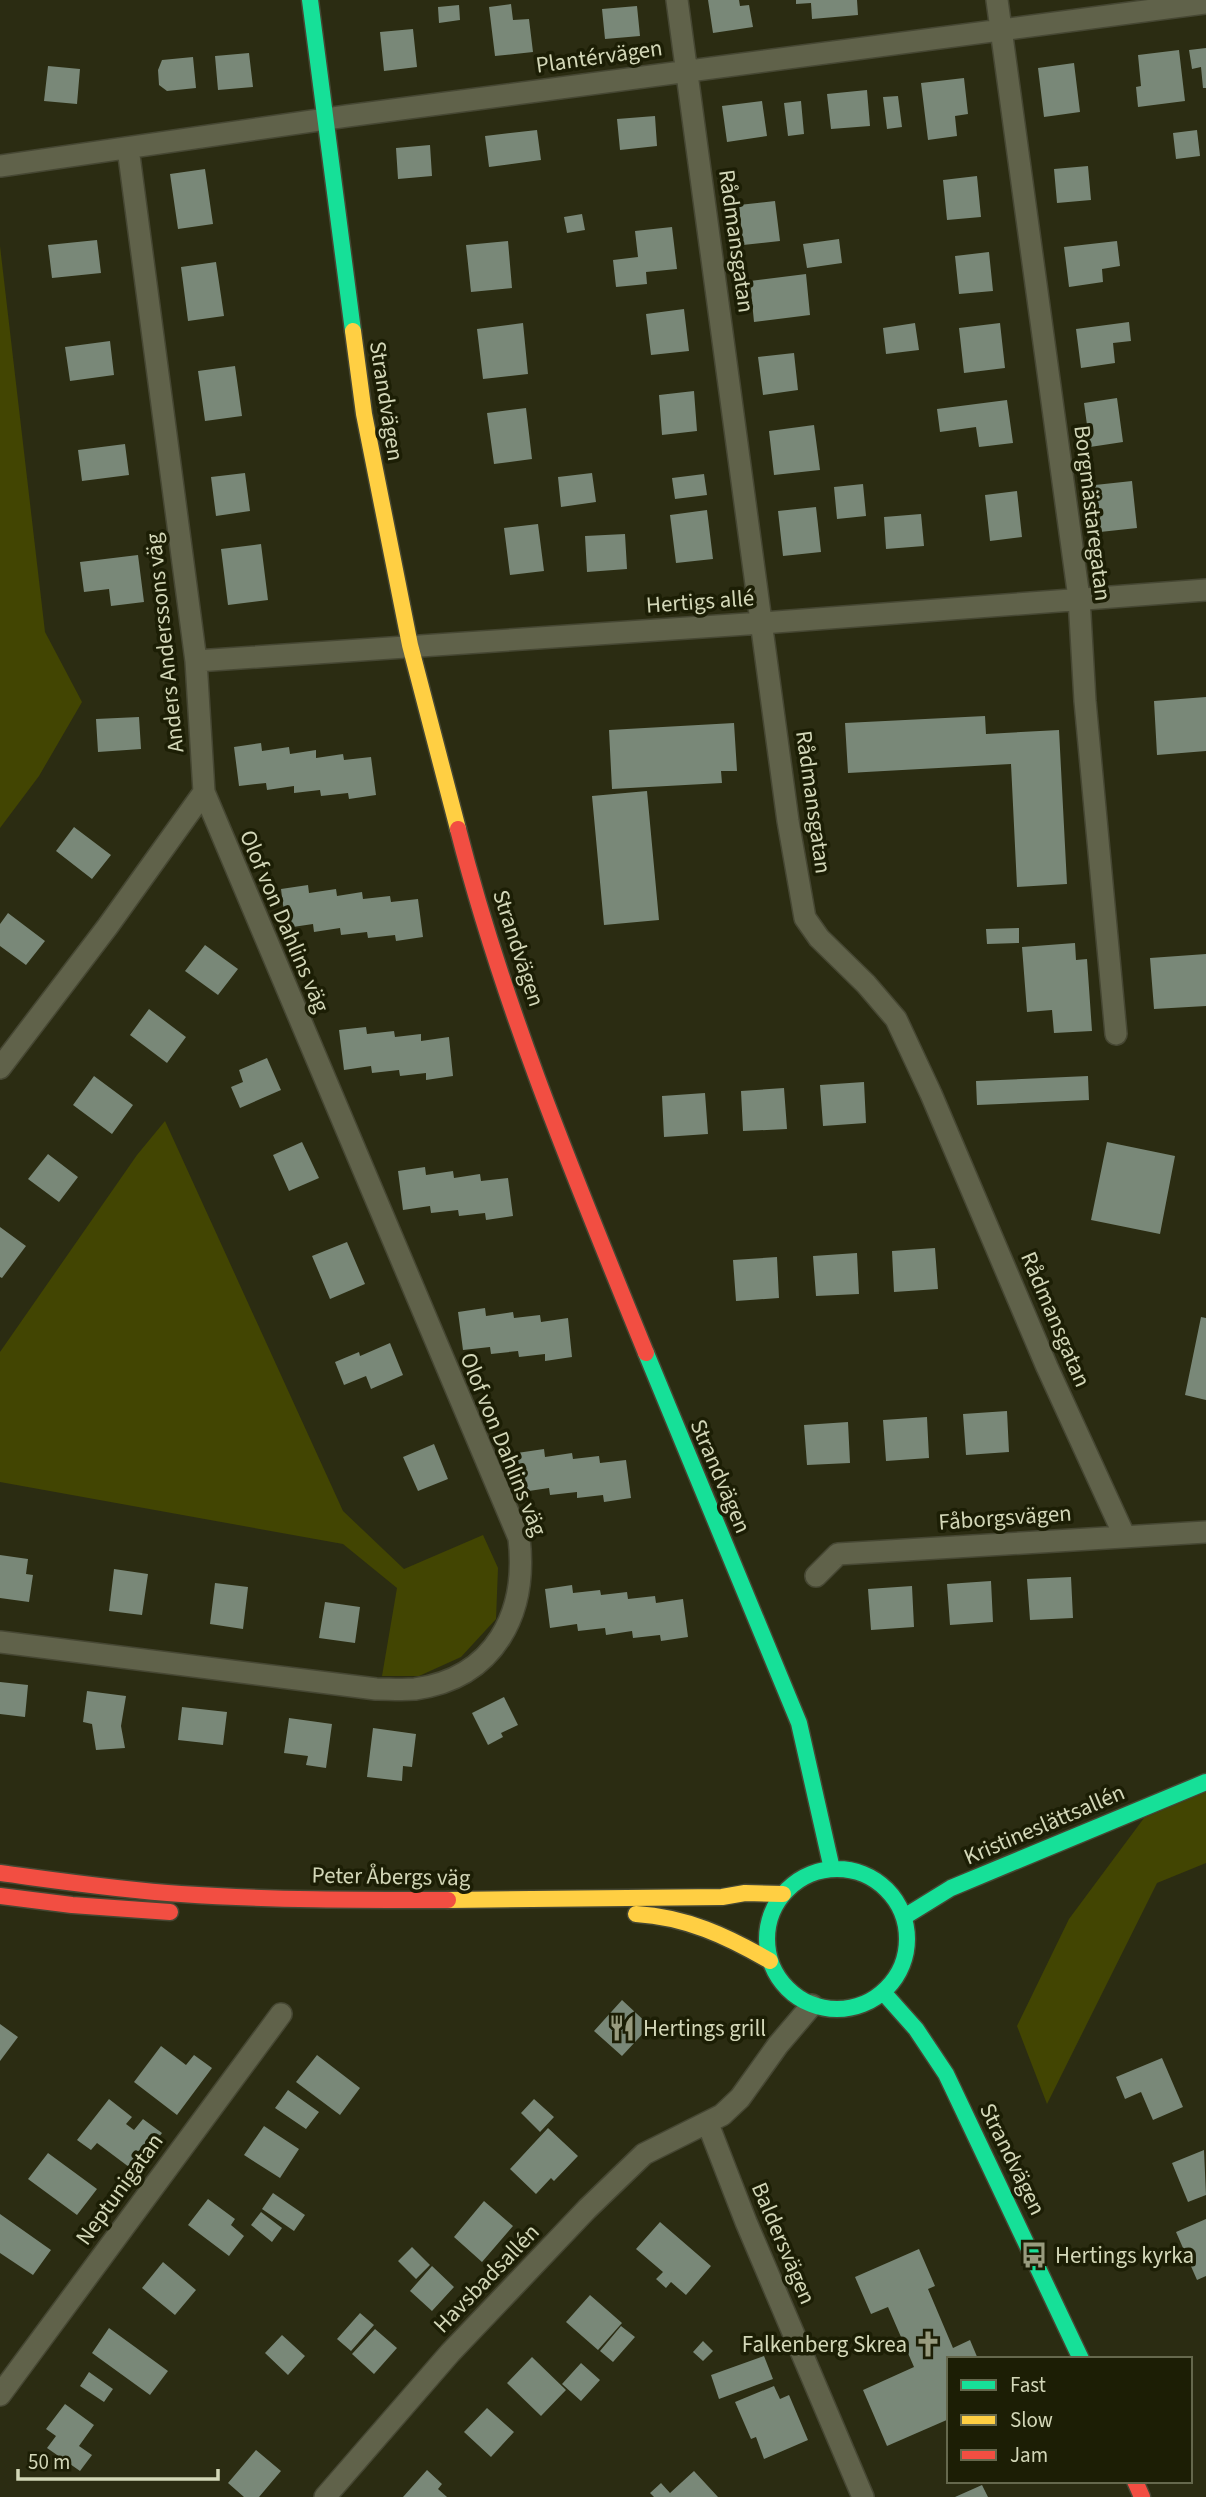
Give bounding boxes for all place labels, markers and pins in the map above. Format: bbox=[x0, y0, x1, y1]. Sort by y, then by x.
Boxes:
place label: Hertings grill bbox=[643, 2012, 766, 2045]
restaurant icon: Hertings grill bbox=[607, 2013, 637, 2043]
place label: Hertings kyrka bbox=[1055, 2239, 1194, 2272]
bus stop icon: Hertings kyrka bbox=[1019, 2240, 1049, 2270]
place label: Falkenberg Skrea bbox=[742, 2328, 907, 2361]
church icon: Falkenberg Skrea bbox=[913, 2329, 943, 2359]

